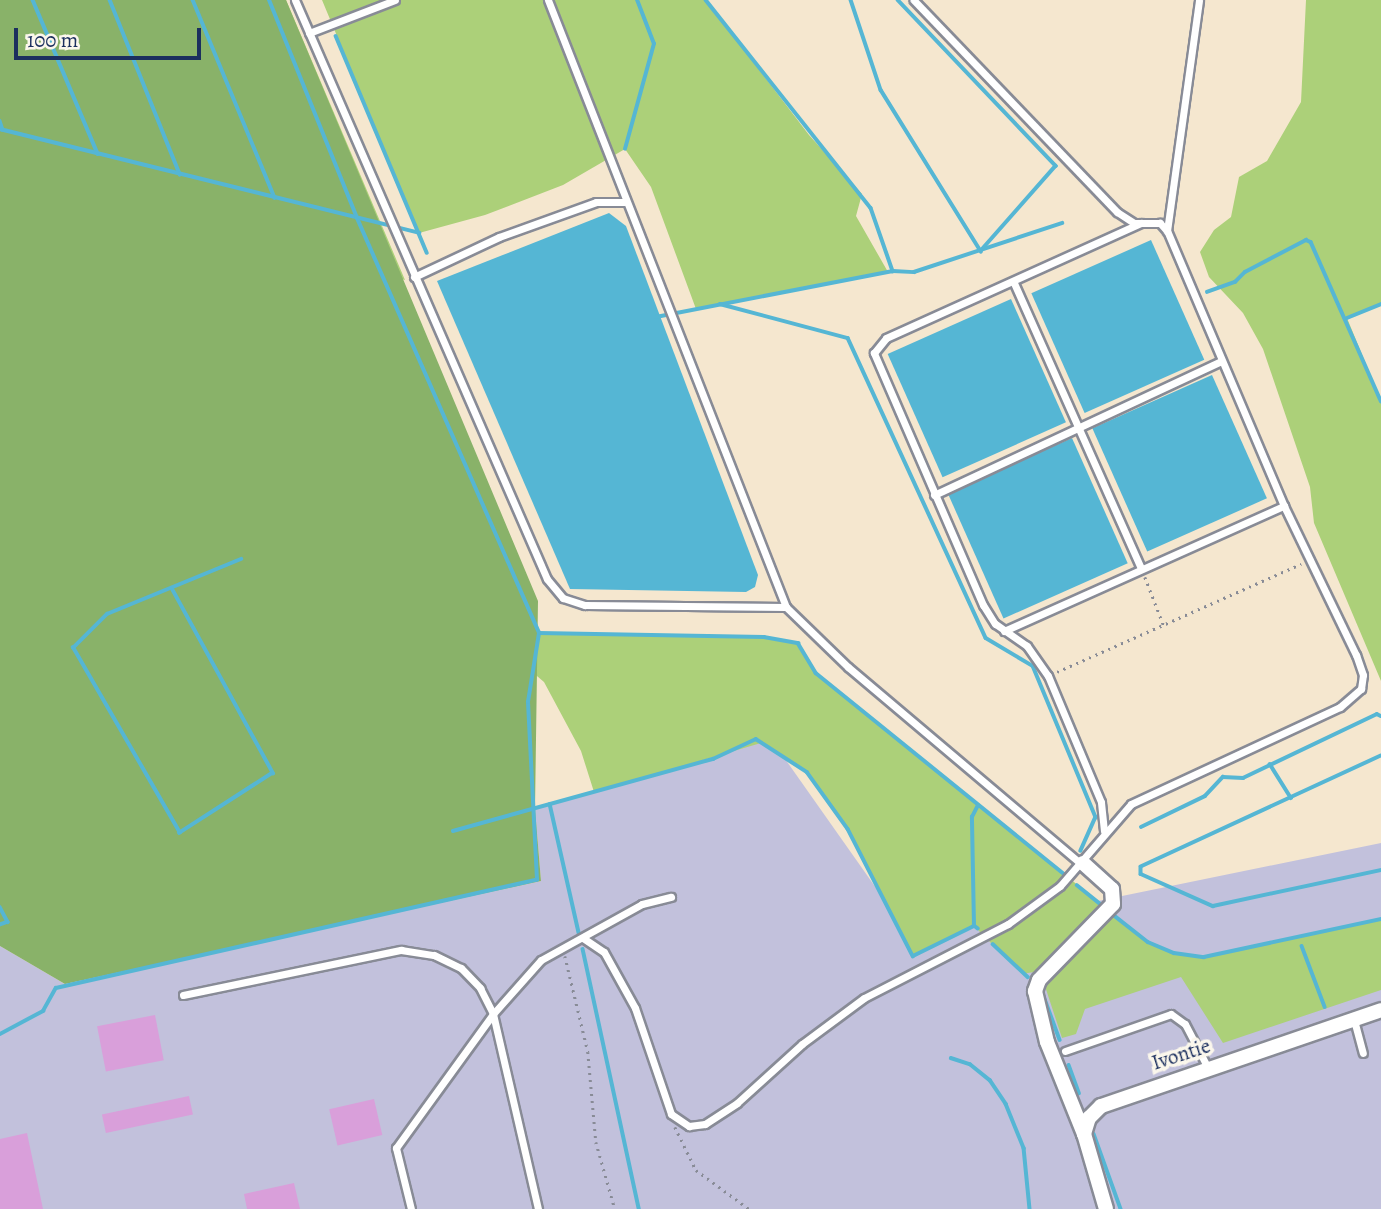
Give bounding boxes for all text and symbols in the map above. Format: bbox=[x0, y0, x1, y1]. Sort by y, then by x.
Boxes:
scale bar bbox=[18, 14, 205, 58]
text: 100 m bbox=[27, 26, 78, 54]
street label: Ivontie bbox=[1148, 1033, 1214, 1075]

